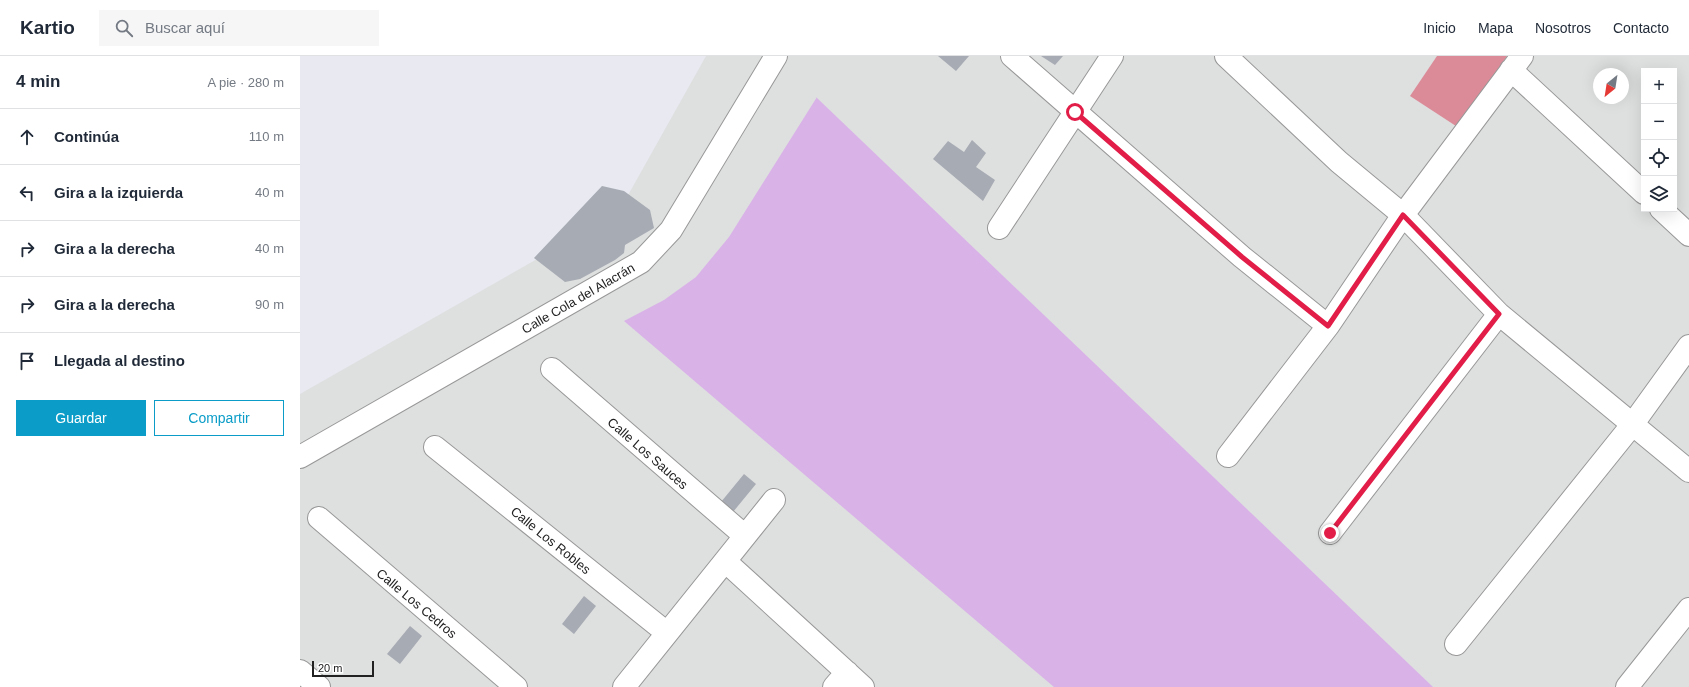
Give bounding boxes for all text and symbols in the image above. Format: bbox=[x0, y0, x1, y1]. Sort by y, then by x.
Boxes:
search box bbox=[99, 10, 379, 46]
text: Kartio bbox=[20, 17, 75, 38]
icon: search bbox=[113, 17, 135, 39]
text: Buscar aquí bbox=[145, 19, 225, 36]
text: Inicio bbox=[1423, 20, 1456, 36]
text: Mapa bbox=[1478, 20, 1513, 36]
text: Nosotros bbox=[1535, 20, 1591, 36]
text: Contacto bbox=[1613, 20, 1669, 36]
north arrow bbox=[1593, 68, 1629, 104]
map controls bbox=[1641, 68, 1677, 212]
button: + bbox=[1641, 68, 1677, 104]
text: 4 min bbox=[16, 72, 60, 91]
text: A pie · 280 m bbox=[207, 75, 284, 90]
route start bbox=[1066, 103, 1084, 121]
button: − bbox=[1641, 104, 1677, 140]
icon: ahead bbox=[16, 126, 38, 148]
text: Continúa bbox=[54, 128, 119, 145]
text: 110 m bbox=[249, 129, 284, 144]
button: locate bbox=[1641, 140, 1677, 176]
button: layers bbox=[1641, 176, 1677, 212]
icon: left bbox=[16, 182, 38, 204]
text: Gira a la izquierda bbox=[54, 184, 183, 201]
text: 40 m bbox=[255, 185, 284, 200]
icon: right bbox=[16, 238, 38, 260]
text: Gira a la derecha bbox=[54, 240, 175, 257]
text: 40 m bbox=[255, 241, 284, 256]
street label: Calle Cola del Alacrán bbox=[519, 260, 637, 337]
icon: right bbox=[16, 294, 38, 316]
text: Gira a la derecha bbox=[54, 296, 175, 313]
text: 90 m bbox=[255, 297, 284, 312]
icon: arrive bbox=[16, 350, 38, 372]
text: Llegada al destino bbox=[54, 352, 185, 369]
button: Guardar bbox=[16, 400, 146, 436]
button: Compartir bbox=[154, 400, 284, 436]
street label: Calle Los Sauces bbox=[605, 415, 691, 493]
street label: Calle Los Robles bbox=[508, 504, 594, 577]
route end bbox=[1321, 524, 1339, 542]
street label: Calle Los Cedros bbox=[374, 566, 460, 641]
scale bar bbox=[312, 659, 374, 678]
text: 20 m bbox=[318, 662, 342, 674]

